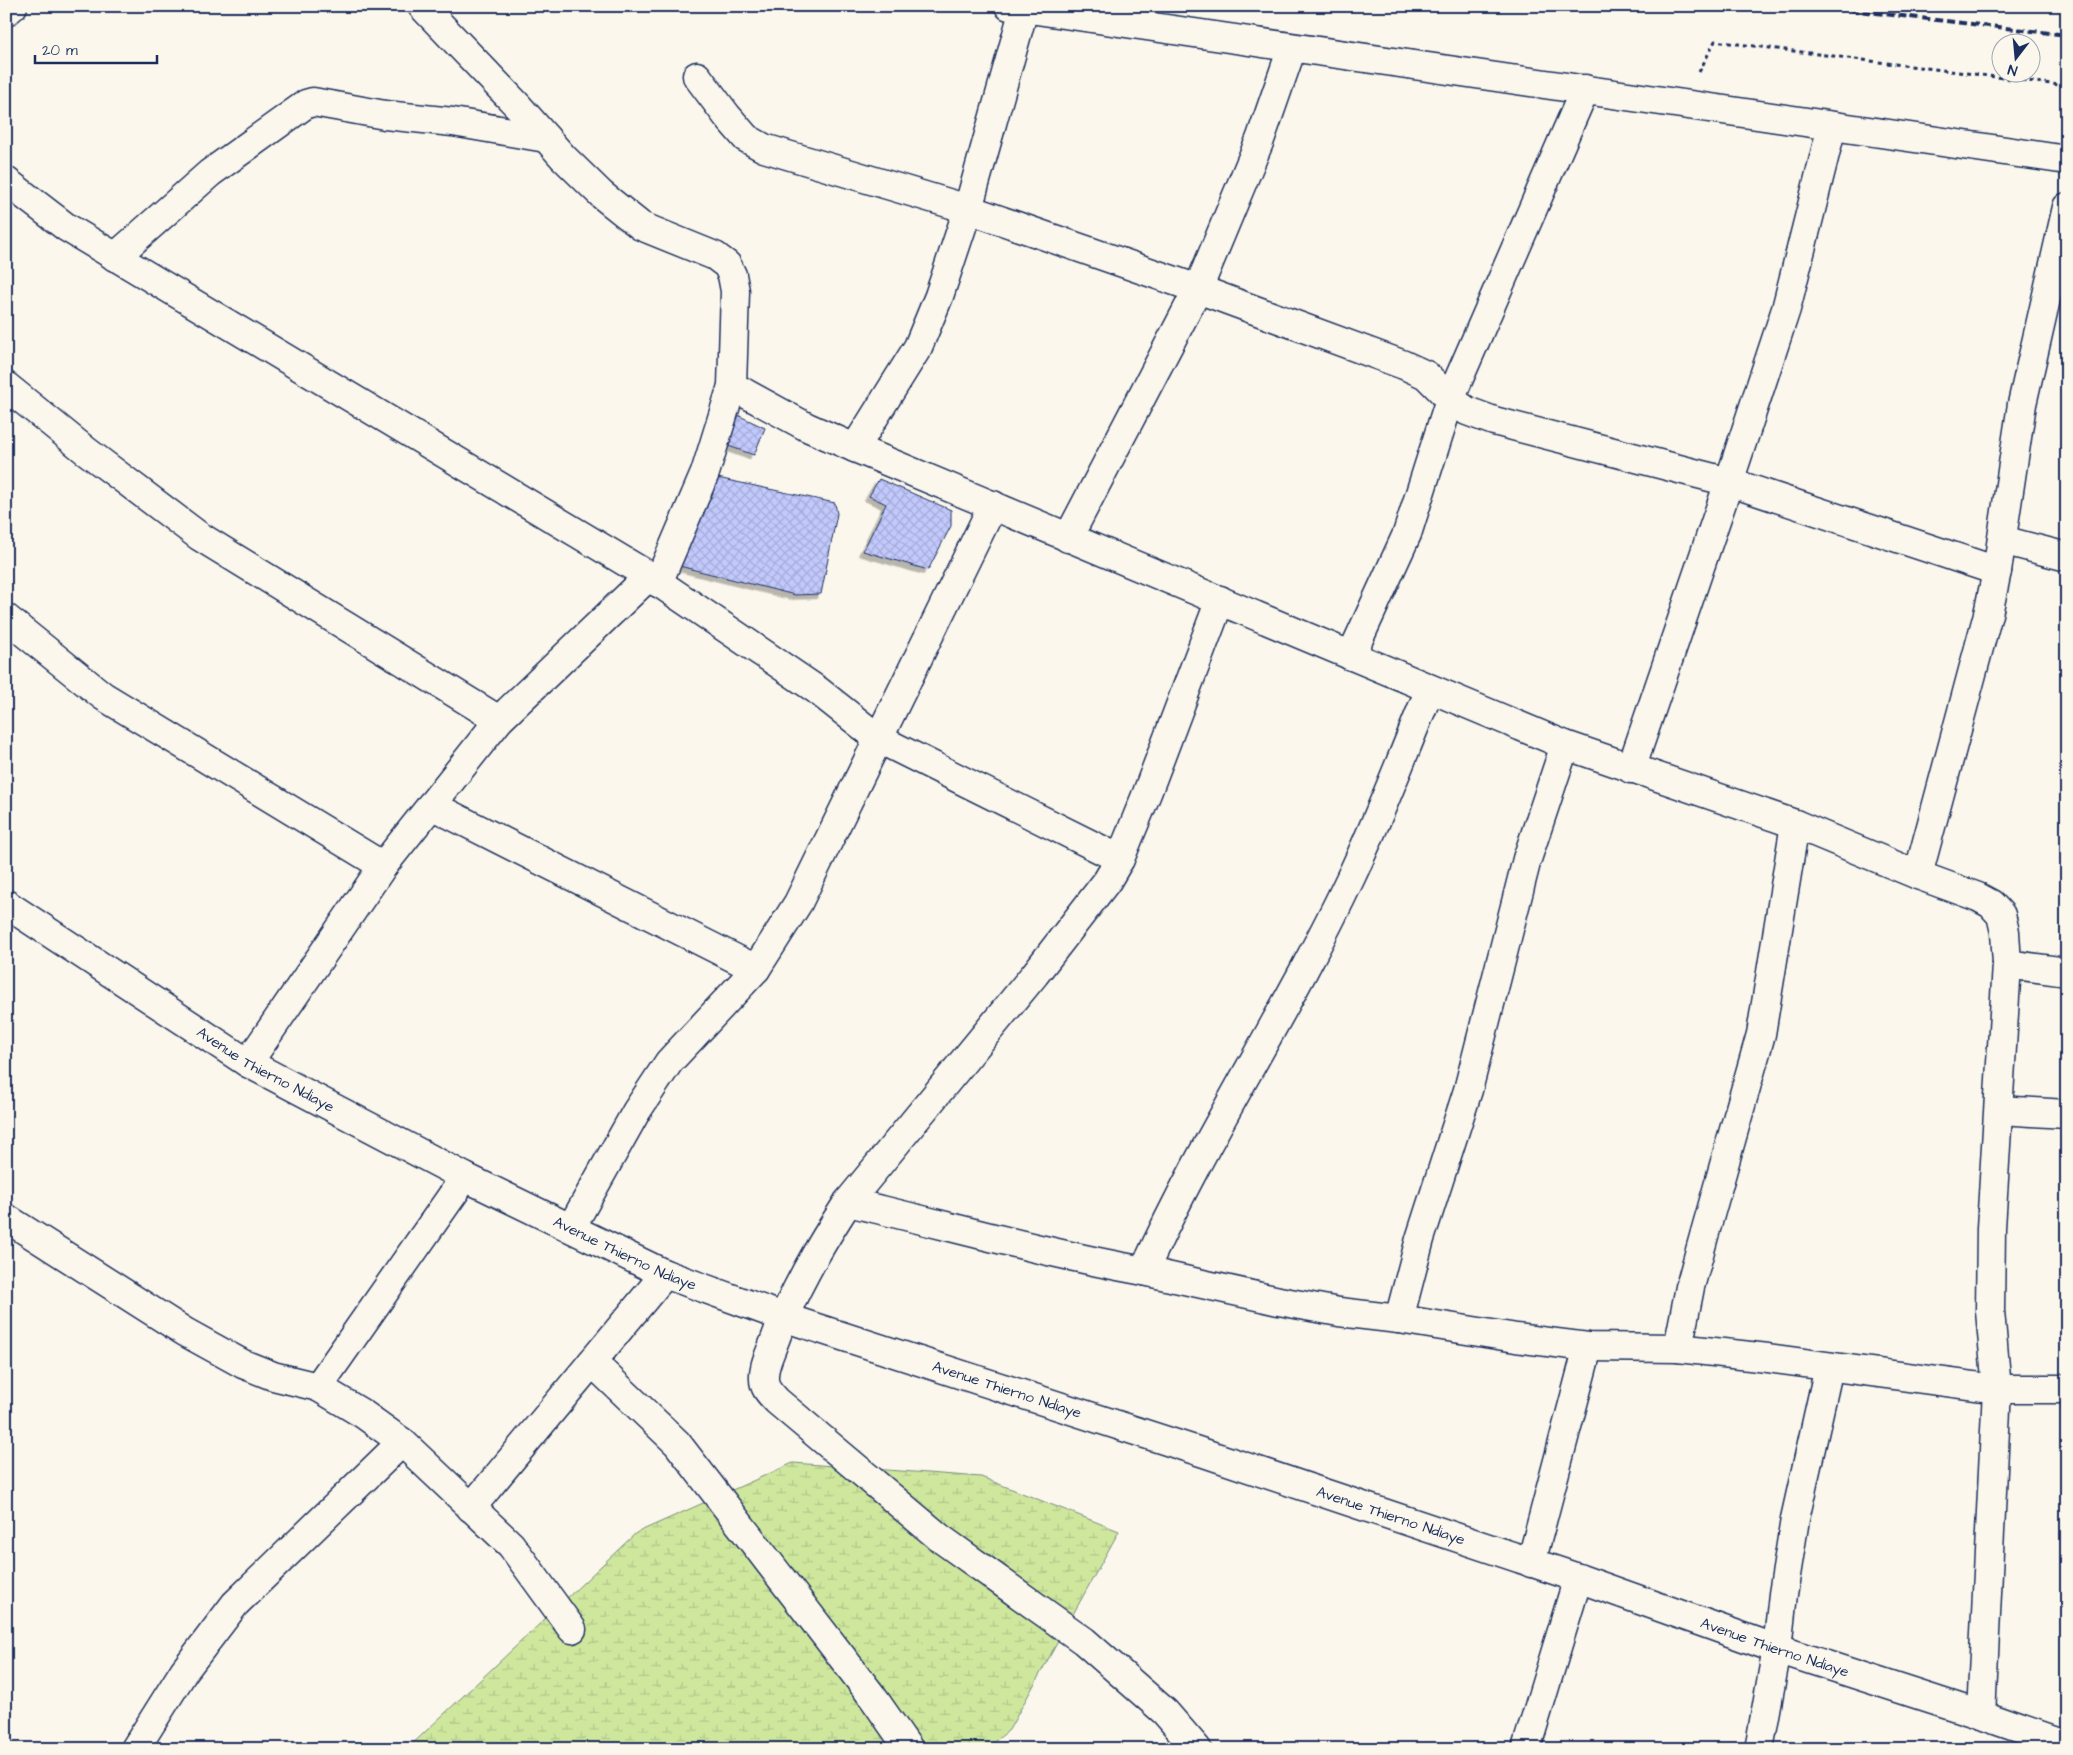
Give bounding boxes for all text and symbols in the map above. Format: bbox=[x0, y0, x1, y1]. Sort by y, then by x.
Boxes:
scale bar bbox=[35, 32, 158, 64]
north arrow bbox=[1990, 32, 2040, 82]
text: 20 m bbox=[42, 40, 78, 61]
text: N bbox=[2006, 59, 2020, 80]
street label: Avenue Thierno Ndiaye bbox=[192, 1022, 338, 1117]
street label: Avenue Thierno Ndiaye bbox=[550, 1211, 699, 1296]
street label: Avenue Thierno Ndiaye bbox=[930, 1356, 1084, 1424]
street label: Avenue Thierno Ndiaye bbox=[1314, 1481, 1468, 1551]
street label: Avenue Thierno Ndiaye bbox=[1698, 1613, 1852, 1683]

